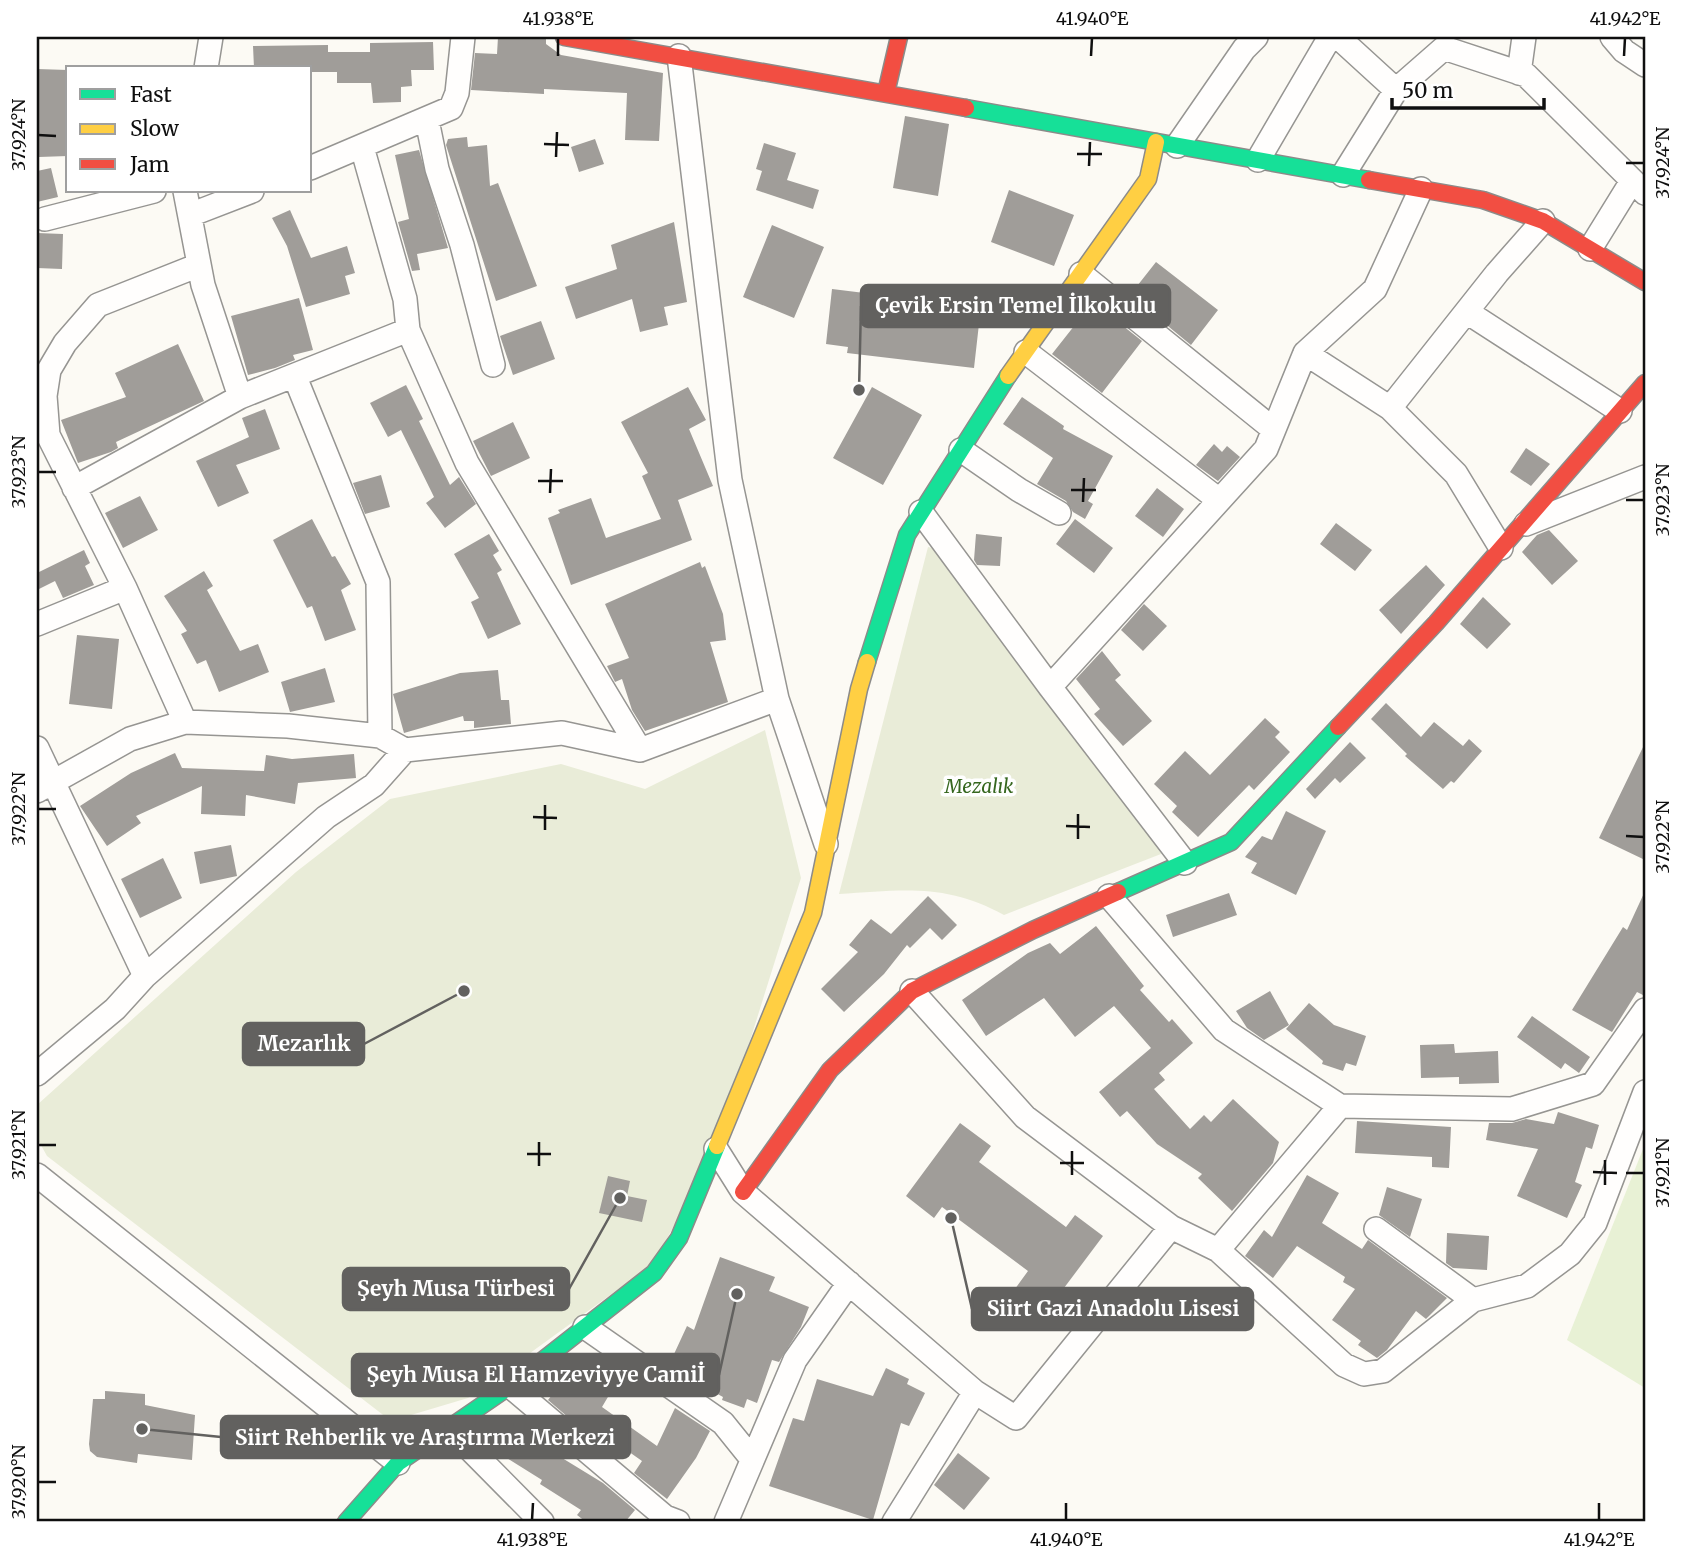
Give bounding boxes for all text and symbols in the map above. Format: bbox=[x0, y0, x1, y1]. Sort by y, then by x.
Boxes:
text: 41.938°E bbox=[523, 7, 594, 30]
text: 41.940°E bbox=[1056, 7, 1129, 30]
text: 41.942°E bbox=[1590, 7, 1661, 30]
legend bbox=[66, 66, 312, 192]
scale bar bbox=[1392, 66, 1544, 110]
text: 50 m bbox=[1402, 77, 1453, 104]
text: Fast bbox=[130, 81, 172, 108]
text: 37.924°N bbox=[7, 99, 30, 171]
text: Slow bbox=[130, 115, 179, 142]
text: 37.924°N bbox=[1651, 127, 1674, 199]
text: Jam bbox=[129, 151, 169, 178]
callout: Çevik Ersin Temel İlkokulu bbox=[861, 285, 1170, 327]
text: Çevik Ersin Temel İlkokulu bbox=[876, 292, 1156, 319]
text: 37.923°N bbox=[7, 435, 30, 508]
text: 37.923°N bbox=[1651, 463, 1674, 536]
text: 37.922°N bbox=[7, 772, 30, 846]
park label: Mezalık bbox=[944, 774, 1014, 798]
text: 37.922°N bbox=[1651, 800, 1674, 874]
callout: Mezarlık bbox=[243, 1023, 364, 1065]
text: Mezarlık bbox=[257, 1030, 351, 1057]
text: 37.921°N bbox=[7, 1110, 30, 1180]
text: 37.921°N bbox=[1651, 1138, 1674, 1208]
callout: Şeyh Musa Türbesi bbox=[343, 1268, 569, 1310]
text: Şeyh Musa Türbesi bbox=[357, 1275, 555, 1302]
callout: Siirt Gazi Anadolu Lisesi bbox=[972, 1288, 1253, 1330]
text: Siirt Gazi Anadolu Lisesi bbox=[987, 1295, 1239, 1322]
callout: Şeyh Musa El Hamzeviyye Camiİ bbox=[352, 1354, 719, 1396]
text: Şeyh Musa El Hamzeviyye Camiİ bbox=[366, 1361, 706, 1388]
callout: Siirt Rehberlik ve Araştırma Merkezi bbox=[221, 1416, 630, 1458]
text: Siirt Rehberlik ve Araştırma Merkezi bbox=[235, 1424, 615, 1451]
text: 37.920°N bbox=[7, 1445, 30, 1519]
text: 41.938°E bbox=[497, 1528, 568, 1551]
text: 41.940°E bbox=[1030, 1528, 1103, 1551]
text: 41.942°E bbox=[1564, 1528, 1635, 1551]

